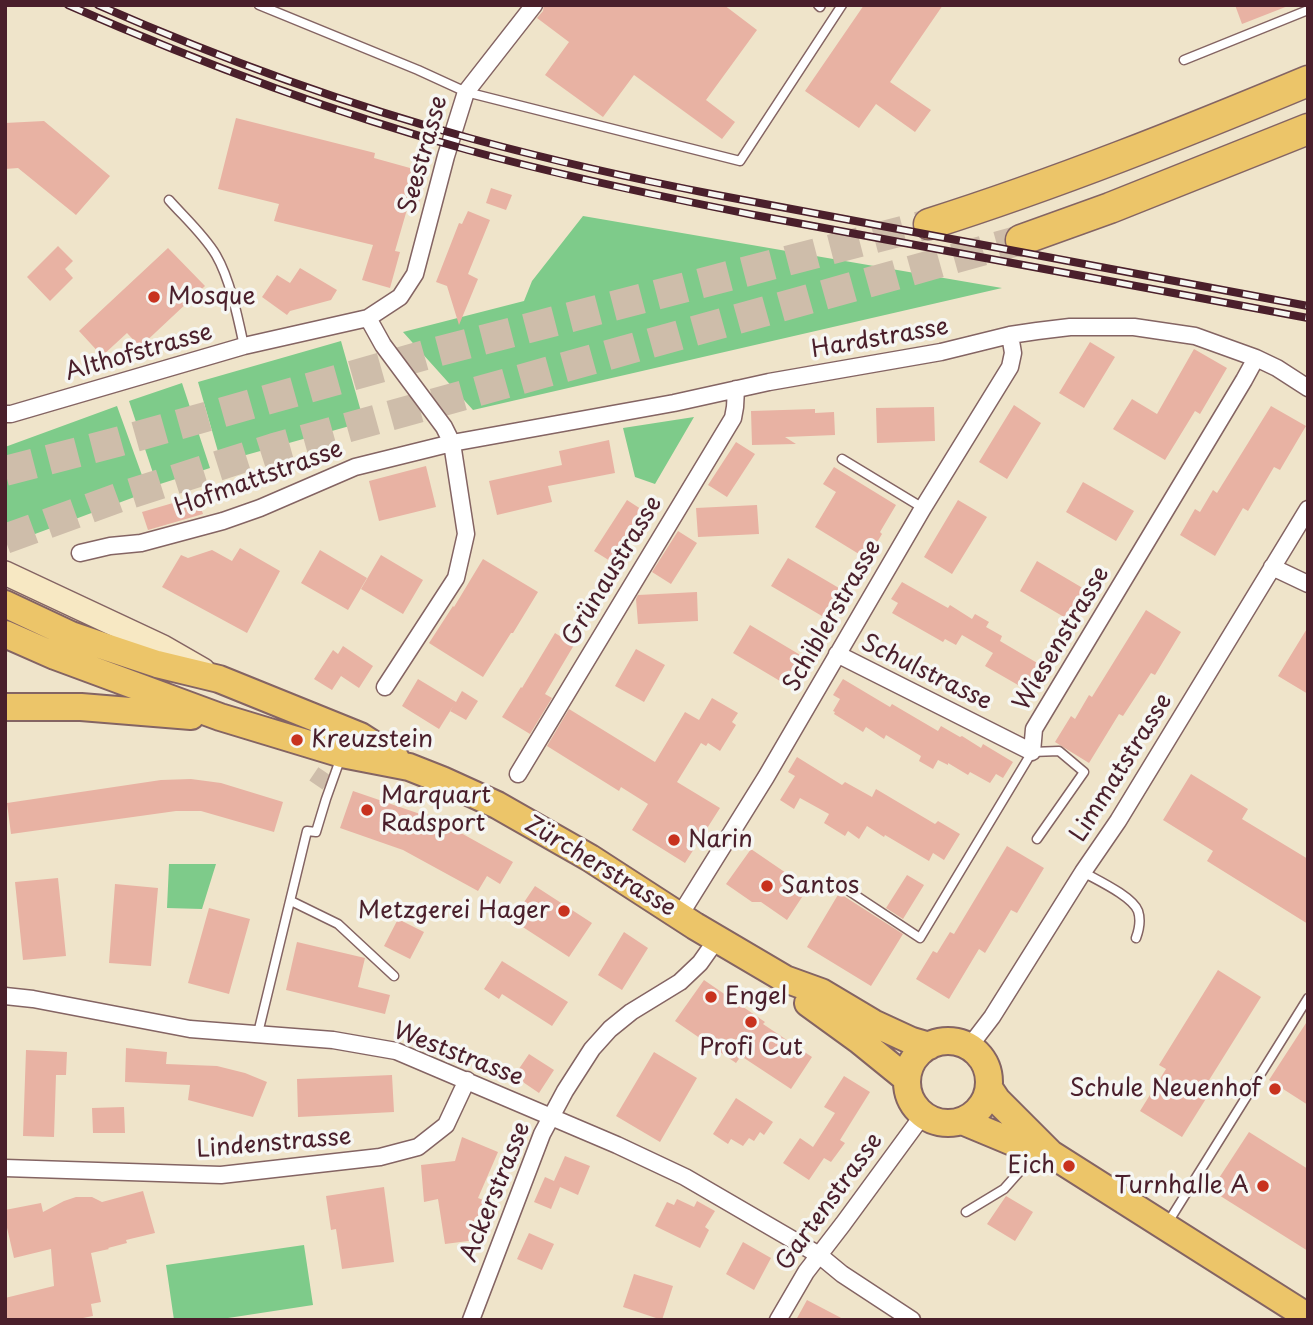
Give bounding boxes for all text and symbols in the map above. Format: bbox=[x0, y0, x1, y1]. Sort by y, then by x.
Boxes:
street label: Seestrasse bbox=[393, 93, 455, 217]
place label: Mosque bbox=[168, 283, 255, 311]
marker: Mosque bbox=[146, 289, 162, 305]
street label: Hardstrasse bbox=[809, 313, 951, 365]
street label: Althofstrasse bbox=[62, 318, 216, 388]
street label: Hofmattstrasse bbox=[171, 435, 347, 523]
street label: Grünaustrasse bbox=[557, 491, 669, 651]
street label: Schiblerstrasse bbox=[778, 535, 888, 697]
street label: Wiesenstrasse bbox=[1008, 562, 1116, 716]
street label: Schulstrasse bbox=[856, 629, 996, 717]
street label: Limmatstrasse bbox=[1065, 688, 1179, 848]
place label: Kreuzstein bbox=[311, 726, 433, 754]
marker: Kreuzstein bbox=[289, 732, 305, 748]
place label: Marquart Radsport bbox=[381, 782, 491, 838]
marker: Marquart Radsport bbox=[359, 802, 375, 818]
street label: Zürcherstrasse bbox=[519, 811, 681, 923]
place label: Narin bbox=[688, 826, 753, 854]
marker: Narin bbox=[666, 832, 682, 848]
place label: Santos bbox=[781, 872, 859, 900]
marker: Santos bbox=[759, 878, 775, 894]
place label: Metzgerei Hager bbox=[358, 897, 550, 925]
marker: Metzgerei Hager bbox=[556, 903, 572, 919]
place label: Engel bbox=[725, 983, 787, 1011]
marker: Engel bbox=[703, 989, 719, 1005]
marker: Profi Cut bbox=[743, 1014, 759, 1030]
street label: Weststrasse bbox=[389, 1017, 527, 1093]
place label: Profi Cut bbox=[699, 1034, 803, 1062]
place label: Schule Neuenhof bbox=[1069, 1075, 1261, 1103]
marker: Schule Neuenhof bbox=[1267, 1081, 1283, 1097]
street label: Ackerstrasse bbox=[455, 1118, 537, 1266]
street label: Lindenstrasse bbox=[195, 1123, 353, 1165]
street label: Gartenstrasse bbox=[770, 1128, 890, 1276]
place label: Eich bbox=[1008, 1152, 1055, 1180]
marker: Eich bbox=[1061, 1158, 1077, 1174]
place label: Turnhalle A bbox=[1114, 1172, 1249, 1200]
marker: Turnhalle A bbox=[1255, 1178, 1271, 1194]

